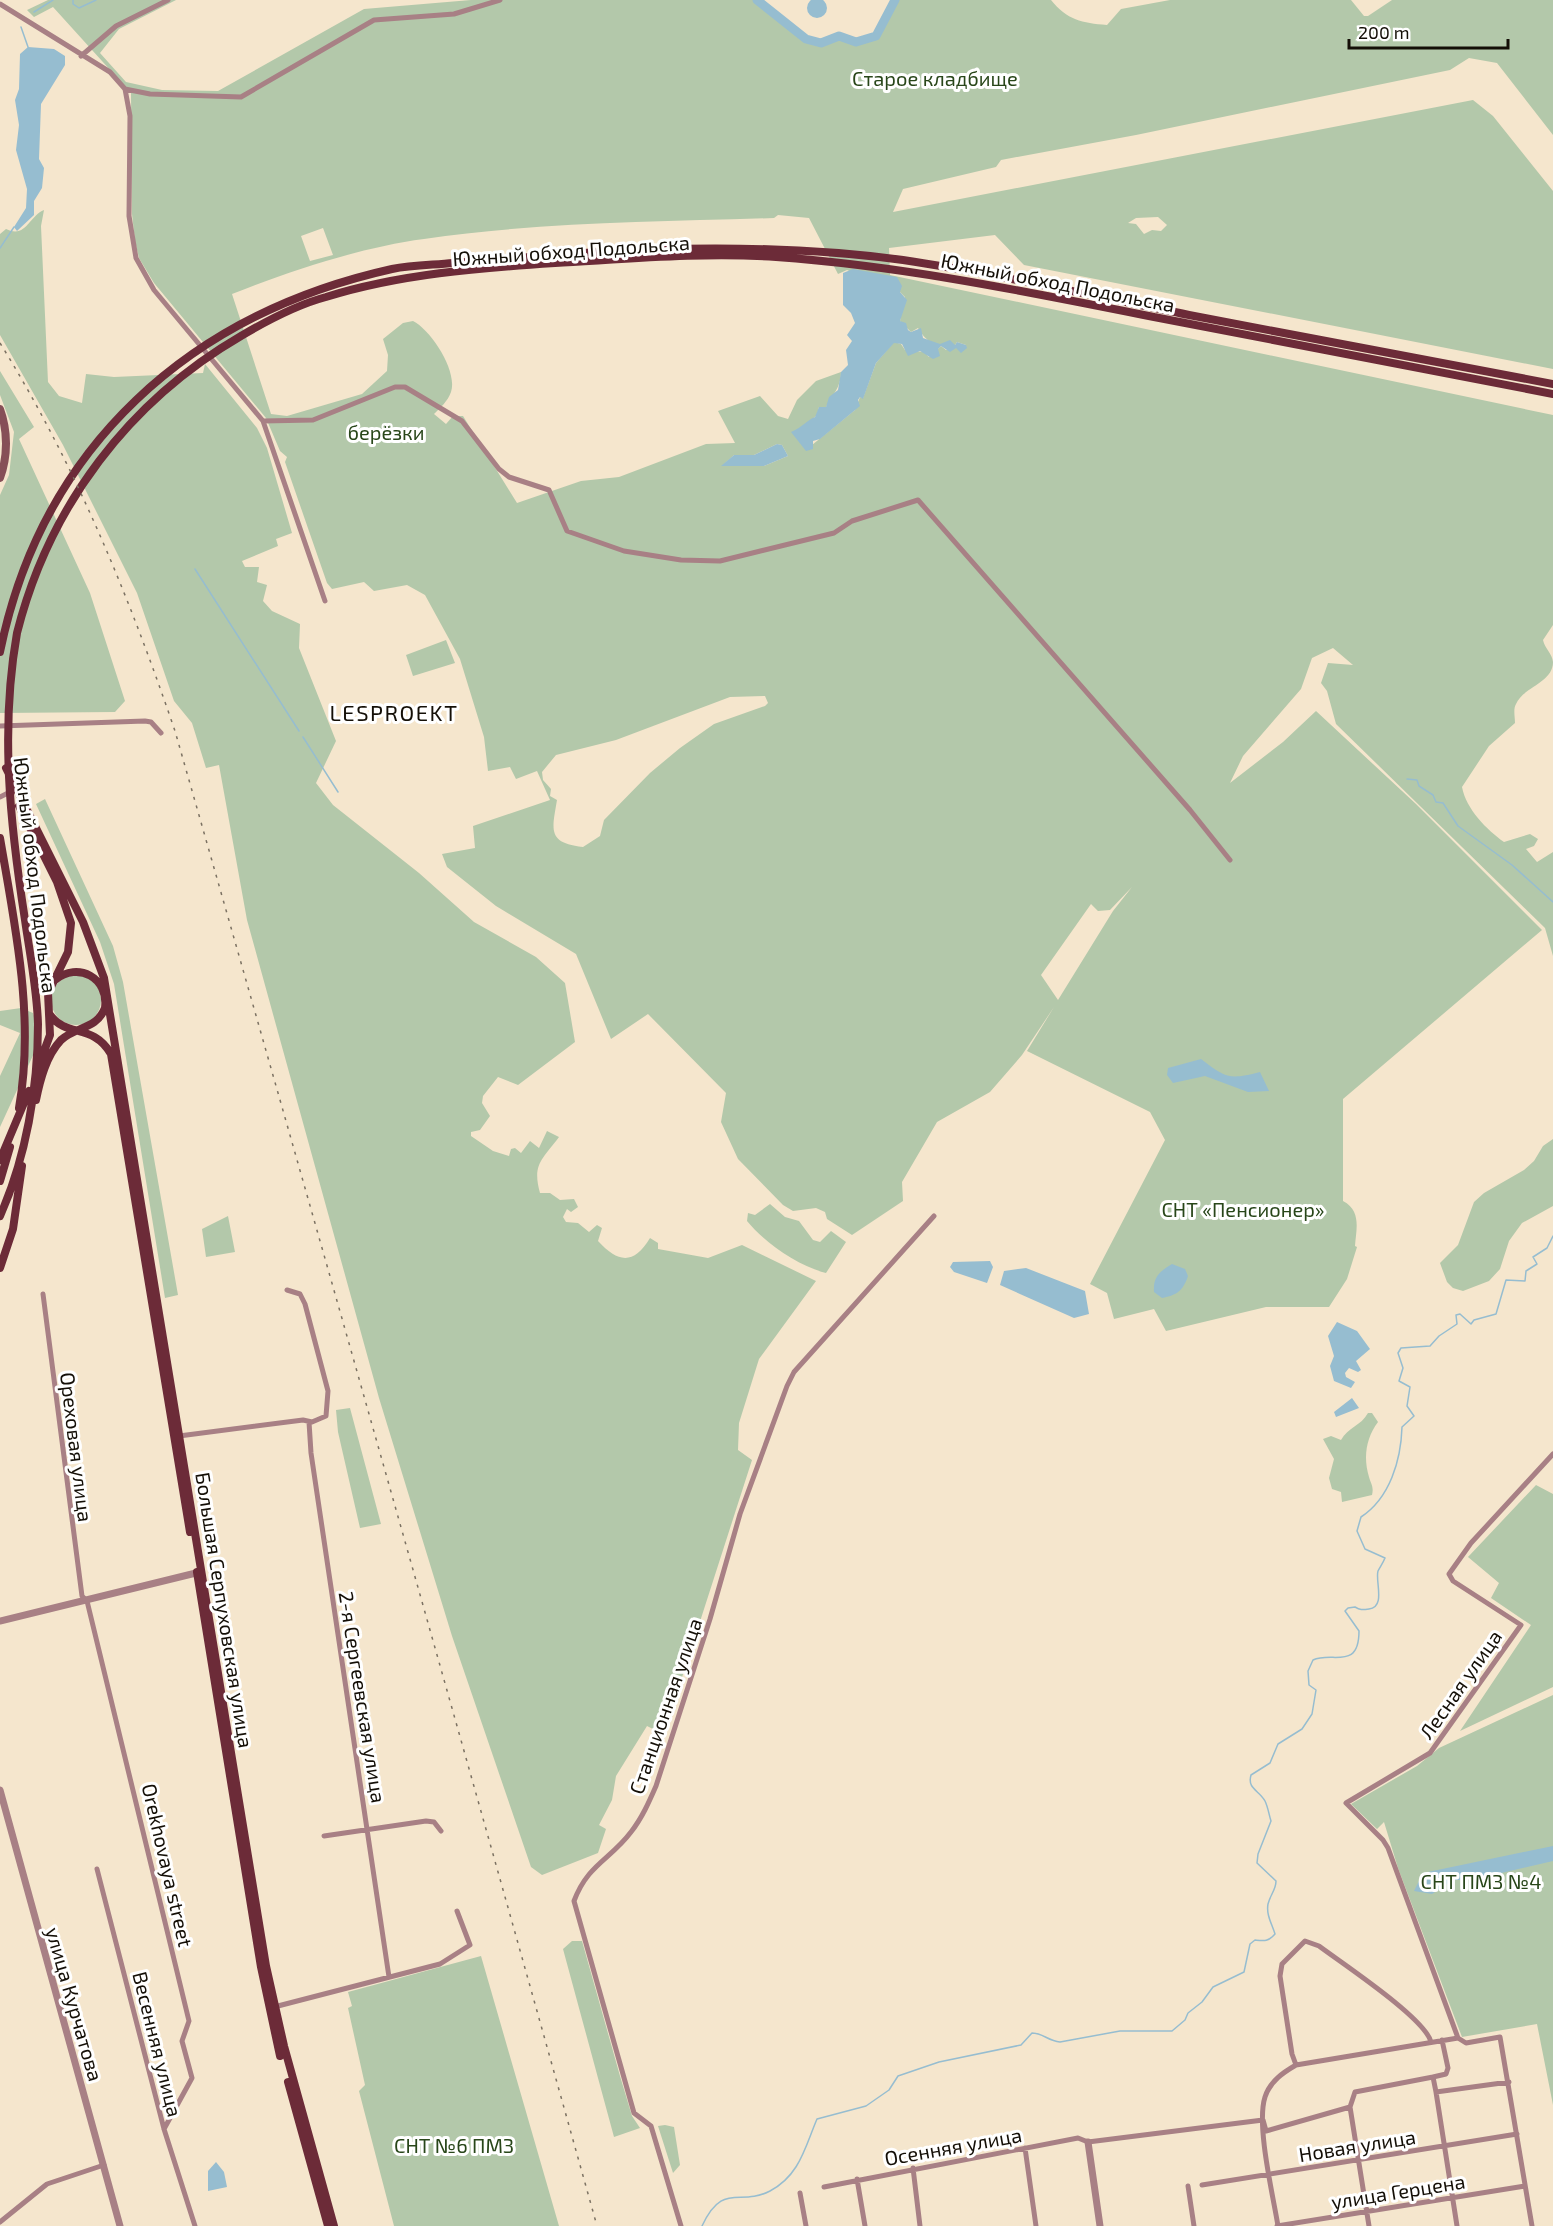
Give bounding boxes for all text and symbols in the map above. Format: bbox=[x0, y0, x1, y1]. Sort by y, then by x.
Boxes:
scale bar bbox=[1349, 12, 1508, 50]
text: 200 m bbox=[1358, 21, 1410, 43]
park label: Старое кладбище bbox=[852, 66, 1018, 90]
street label: Южный обход Подольска bbox=[452, 230, 690, 270]
street label: Южный обход Подольска bbox=[939, 248, 1177, 316]
park label: берёзки bbox=[347, 420, 425, 444]
district label: LESPROEKT bbox=[330, 699, 458, 725]
street label: Южный обход Подольска bbox=[10, 755, 62, 995]
park label: СНТ «Пенсионер» bbox=[1161, 1197, 1325, 1221]
street label: Ореховая улица bbox=[55, 1371, 98, 1523]
street label: Большая Серпуховская улица bbox=[190, 1470, 259, 1750]
street label: 2-я Сергеевская улица bbox=[333, 1590, 392, 1805]
street label: Станционная улица bbox=[624, 1615, 707, 1797]
street label: Лесная улица bbox=[1414, 1625, 1507, 1744]
street label: Orekhovaya street bbox=[138, 1781, 199, 1949]
park label: СНТ ПМЗ №4 bbox=[1421, 1869, 1541, 1893]
street label: улица Курчатова bbox=[41, 1924, 108, 2084]
street label: Весенняя улица bbox=[127, 1969, 188, 2119]
street label: Осенняя улица bbox=[882, 2122, 1024, 2171]
street label: Новая улица bbox=[1297, 2124, 1417, 2167]
park label: СНТ №6 ПМЗ bbox=[394, 2133, 514, 2157]
street label: улица Герцена bbox=[1329, 2169, 1467, 2214]

